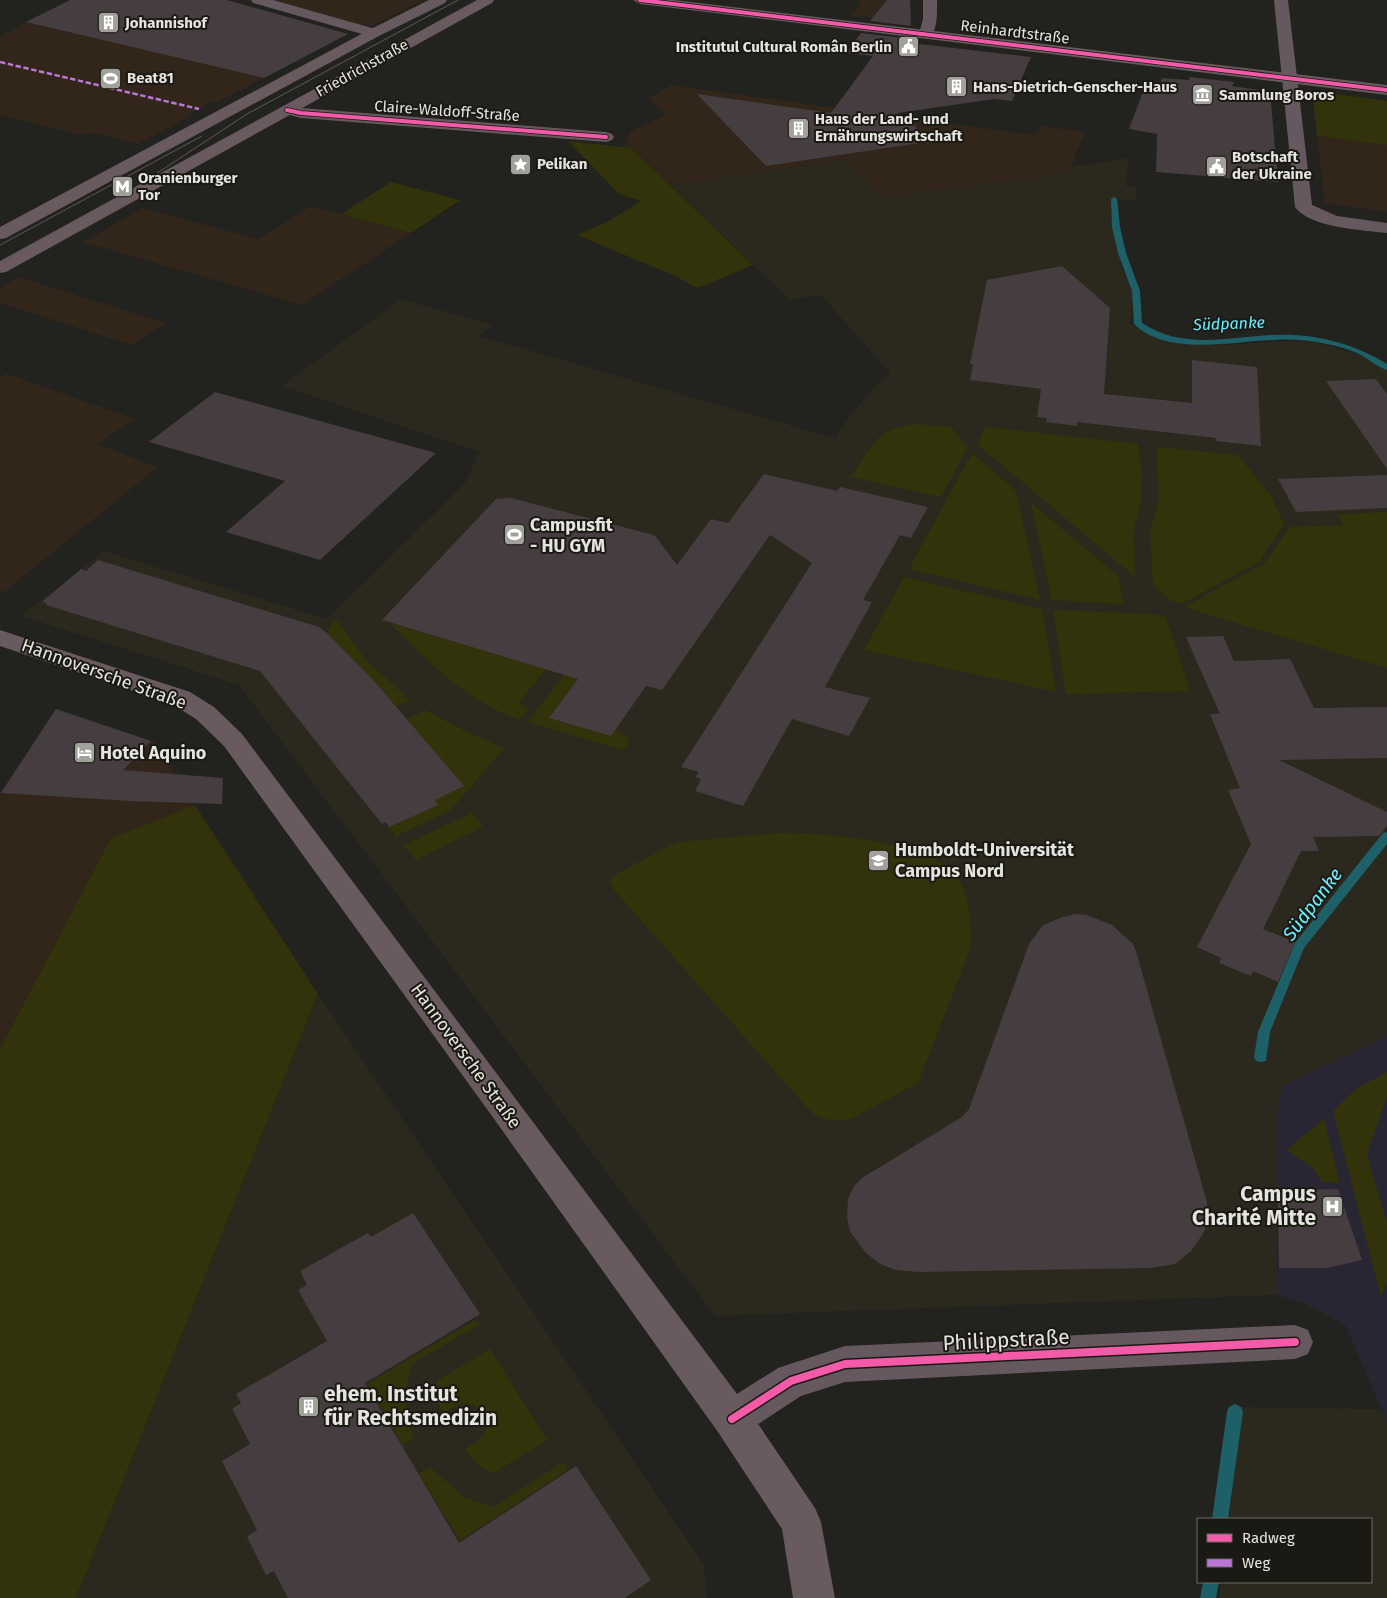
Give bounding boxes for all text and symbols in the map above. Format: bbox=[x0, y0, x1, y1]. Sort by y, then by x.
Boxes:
building icon: Johannishof bbox=[97, 11, 121, 35]
place label: Johannishof bbox=[124, 14, 209, 32]
street label: Reinhardtstraße bbox=[959, 16, 1071, 48]
street label: Friedrichstraße bbox=[313, 35, 411, 101]
public building icon: Institutul Cultural Român Berlin bbox=[896, 35, 920, 59]
place label: Institutul Cultural Român Berlin bbox=[676, 38, 892, 56]
sports icon: Beat81 bbox=[99, 66, 123, 90]
place label: Beat81 bbox=[127, 69, 174, 87]
building icon: Hans-Dietrich-Genscher-Haus bbox=[945, 75, 969, 99]
place label: Hans-Dietrich-Genscher-Haus bbox=[973, 78, 1177, 96]
museum icon: Sammlung Boros bbox=[1191, 83, 1215, 107]
place label: Sammlung Boros bbox=[1219, 86, 1334, 104]
street label: Claire-Waldoff-Straße bbox=[374, 97, 520, 125]
place label: Haus der Land- und Ernährungswirtschaft bbox=[815, 110, 963, 145]
building icon: Haus der Land- und Ernährungswirtschaft bbox=[787, 116, 811, 140]
place label: Botschaft der Ukraine bbox=[1232, 148, 1312, 183]
place icon: Pelikan bbox=[509, 152, 533, 176]
public building icon: Botschaft der Ukraine bbox=[1204, 154, 1228, 178]
place label: Pelikan bbox=[537, 155, 587, 173]
place label: Oranienburger Tor bbox=[138, 169, 238, 204]
metro station icon: Oranienburger Tor bbox=[110, 175, 134, 199]
water label: Südpanke bbox=[1192, 313, 1265, 334]
place label: Campusfit - HU GYM bbox=[530, 514, 614, 557]
sports icon: Campusfit - HU GYM bbox=[502, 523, 526, 547]
street label: Hannoversche Straße bbox=[19, 634, 189, 714]
hotel icon: Hotel Aquino bbox=[72, 741, 96, 765]
place label: Hotel Aquino bbox=[100, 742, 206, 764]
place label: Humboldt-Universität Campus Nord bbox=[895, 839, 1075, 882]
school or university icon: Humboldt-Universität Campus Nord bbox=[867, 848, 891, 872]
water label: Südpanke bbox=[1277, 863, 1347, 946]
street label: Hannoversche Straße bbox=[406, 979, 526, 1133]
place label: Campus Charité Mitte bbox=[1192, 1181, 1316, 1231]
hospital icon: Campus Charité Mitte bbox=[1320, 1194, 1344, 1218]
street label: Philippstraße bbox=[942, 1324, 1070, 1356]
place label: ehem. Institut für Rechtsmedizin bbox=[324, 1381, 497, 1431]
building icon: ehem. Institut für Rechtsmedizin bbox=[296, 1394, 320, 1418]
legend bbox=[1197, 1518, 1372, 1583]
text: Radweg bbox=[1242, 1529, 1295, 1547]
text: Weg bbox=[1242, 1554, 1270, 1572]

